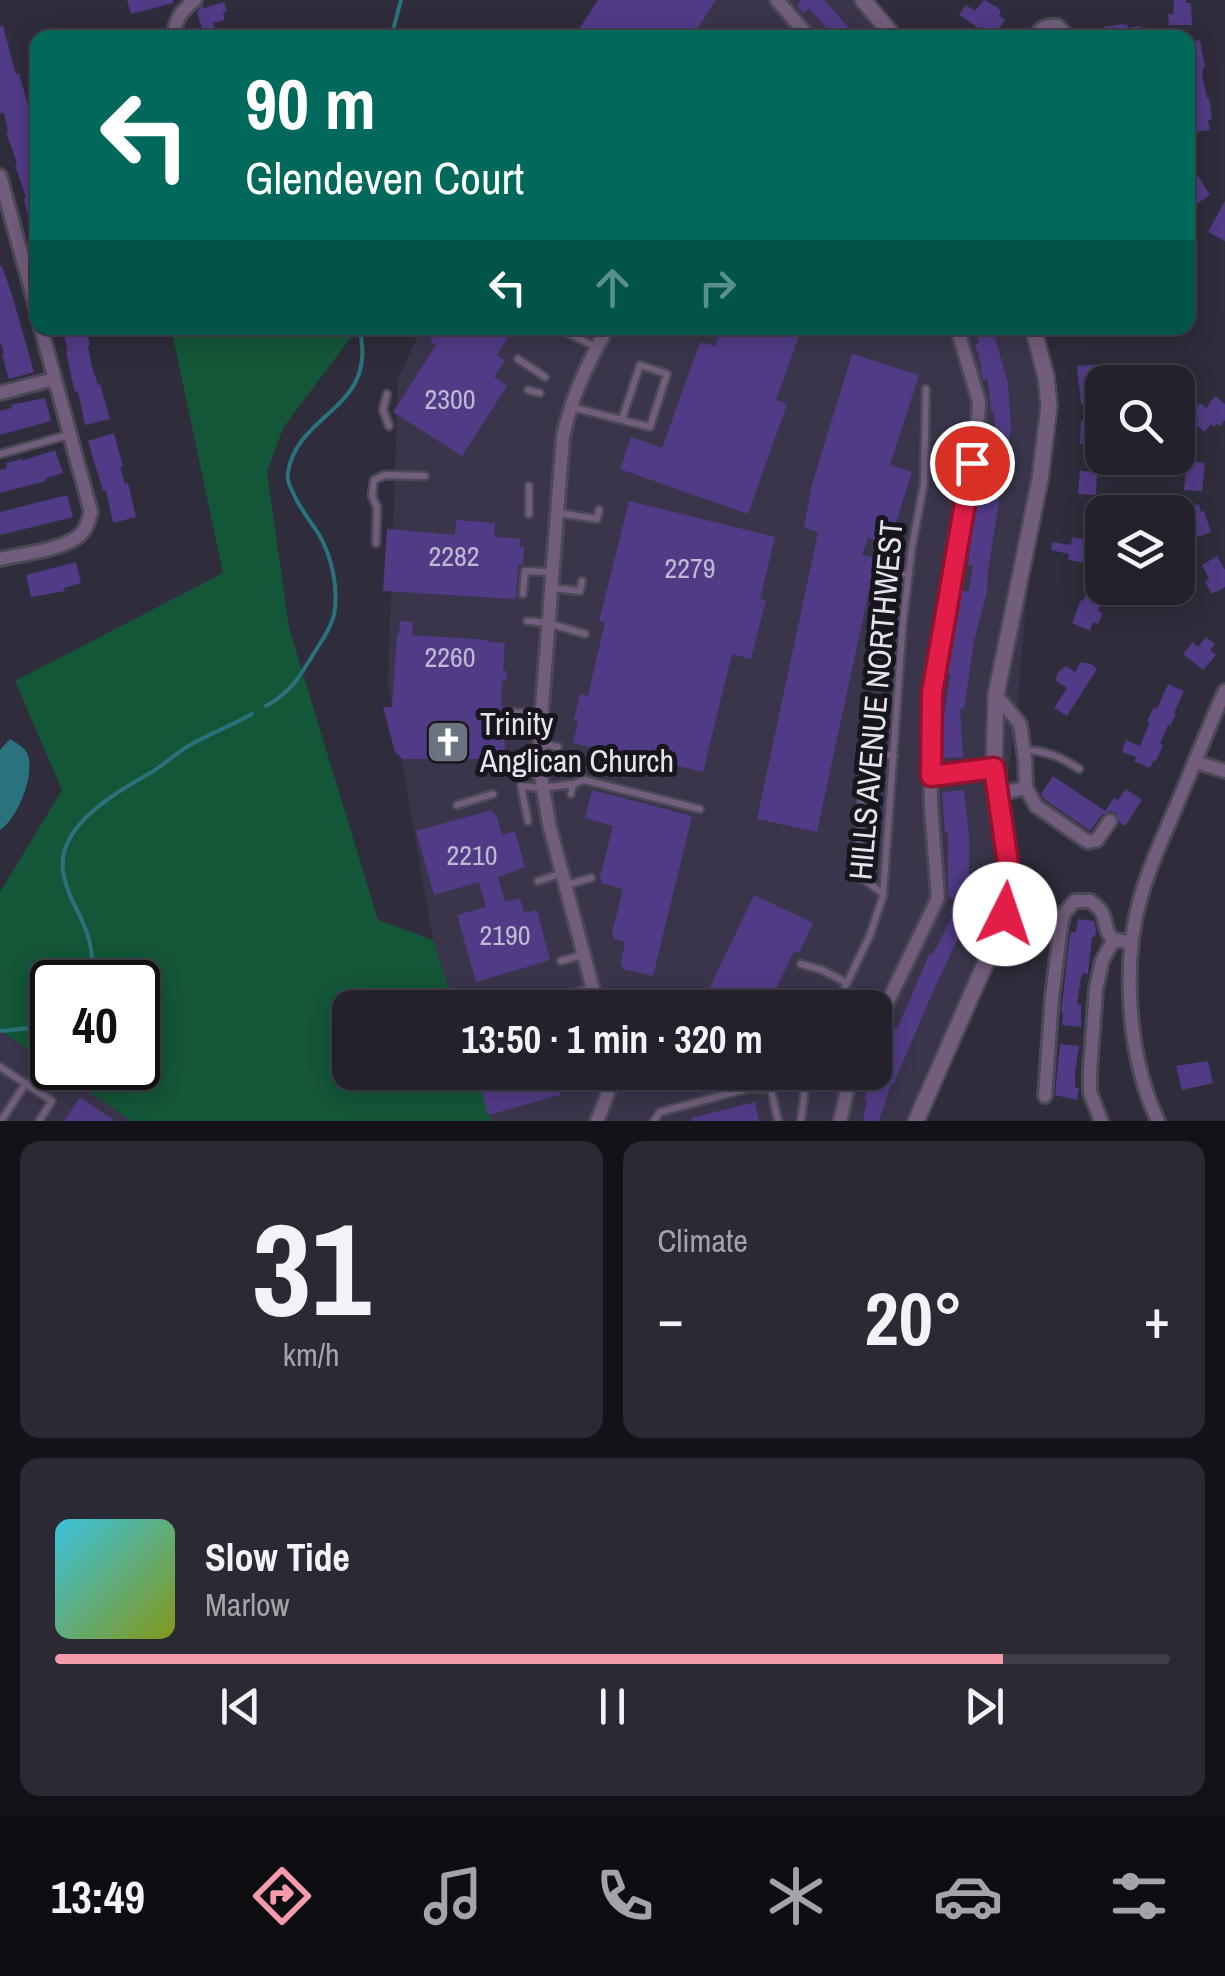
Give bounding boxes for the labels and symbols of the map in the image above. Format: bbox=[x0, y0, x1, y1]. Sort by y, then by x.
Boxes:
house number: 2300 bbox=[424, 380, 476, 418]
pin bbox=[930, 421, 1015, 506]
street label: HILLS AVENUE NORTHWEST bbox=[838, 518, 913, 882]
house number: 2282 bbox=[428, 537, 480, 575]
house number: 2279 bbox=[664, 549, 716, 587]
house number: 2260 bbox=[424, 638, 476, 676]
place label: Trinity Anglican Church bbox=[479, 702, 674, 782]
church icon: Trinity Anglican Church bbox=[425, 719, 471, 765]
house number: 2210 bbox=[446, 836, 498, 874]
position arrow bbox=[953, 862, 1057, 966]
house number: 2190 bbox=[479, 916, 531, 954]
speed limit sign: 40 bbox=[30, 960, 160, 1090]

